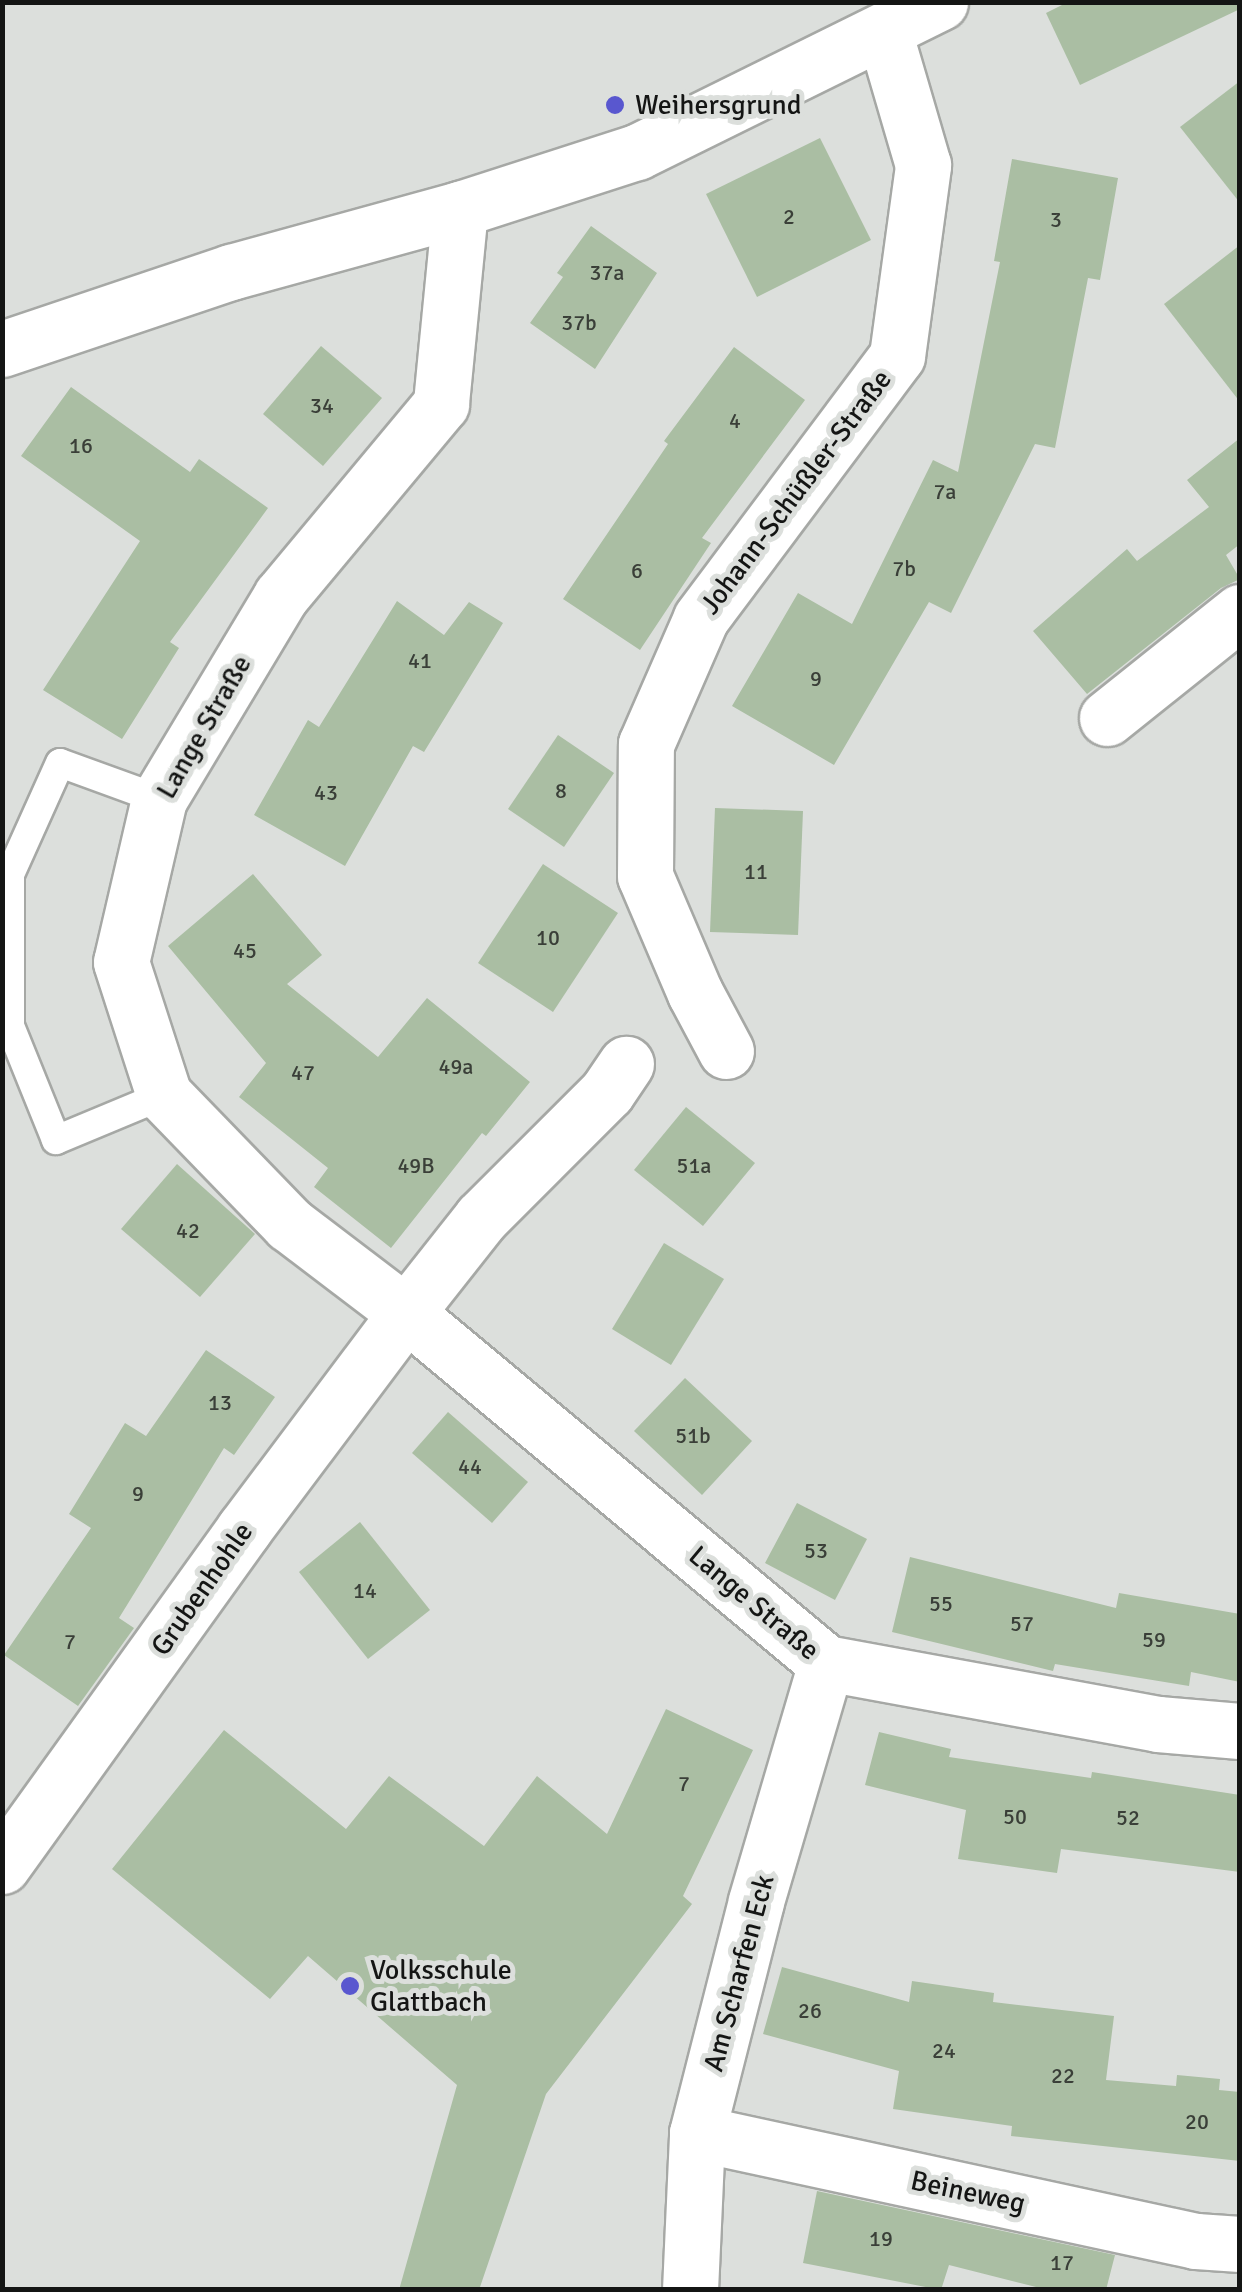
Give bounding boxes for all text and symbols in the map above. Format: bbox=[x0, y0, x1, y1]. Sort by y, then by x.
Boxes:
place label: Weihersgrund bbox=[635, 88, 802, 122]
marker: Weihersgrund bbox=[604, 94, 626, 116]
house number: 2 bbox=[783, 204, 795, 230]
house number: 3 bbox=[1050, 207, 1062, 233]
house number: 37a bbox=[590, 260, 624, 286]
house number: 37b bbox=[561, 310, 597, 336]
street label: Johann-Schüßler-Straße bbox=[693, 363, 899, 621]
house number: 34 bbox=[310, 393, 334, 419]
house number: 4 bbox=[729, 408, 741, 434]
house number: 16 bbox=[69, 433, 93, 459]
house number: 7a bbox=[933, 479, 957, 505]
house number: 7b bbox=[892, 556, 916, 582]
house number: 6 bbox=[631, 558, 643, 584]
house number: 41 bbox=[408, 648, 432, 674]
street label: Lange Straße bbox=[149, 649, 259, 805]
house number: 9 bbox=[810, 666, 822, 692]
house number: 8 bbox=[555, 778, 567, 804]
house number: 43 bbox=[314, 780, 338, 806]
house number: 11 bbox=[744, 859, 768, 885]
house number: 10 bbox=[536, 925, 560, 951]
house number: 45 bbox=[233, 938, 257, 964]
house number: 49a bbox=[439, 1054, 473, 1080]
house number: 47 bbox=[291, 1060, 315, 1086]
house number: 49B bbox=[397, 1153, 435, 1179]
house number: 51a bbox=[677, 1153, 711, 1179]
house number: 42 bbox=[176, 1218, 200, 1244]
house number: 13 bbox=[208, 1390, 232, 1416]
house number: 51b bbox=[675, 1423, 711, 1449]
house number: 44 bbox=[458, 1454, 482, 1480]
house number: 9 bbox=[132, 1481, 144, 1507]
street label: Grubenhohle bbox=[144, 1516, 260, 1662]
house number: 53 bbox=[804, 1538, 828, 1564]
street label: Lange Straße bbox=[682, 1539, 826, 1667]
house number: 14 bbox=[353, 1578, 377, 1604]
house number: 55 bbox=[929, 1591, 953, 1617]
house number: 57 bbox=[1010, 1611, 1034, 1637]
house number: 59 bbox=[1142, 1627, 1166, 1653]
house number: 7 bbox=[64, 1629, 76, 1655]
house number: 7 bbox=[678, 1771, 690, 1797]
house number: 50 bbox=[1003, 1804, 1027, 1830]
house number: 52 bbox=[1116, 1805, 1140, 1831]
street label: Am Scharfen Eck bbox=[697, 1871, 781, 2075]
place label: Volksschule Glattbach bbox=[370, 1953, 512, 2019]
marker: Volksschule Glattbach bbox=[339, 1975, 361, 1997]
house number: 26 bbox=[798, 1998, 822, 2024]
house number: 24 bbox=[932, 2038, 956, 2064]
house number: 22 bbox=[1051, 2063, 1075, 2089]
house number: 20 bbox=[1185, 2109, 1209, 2135]
street label: Beineweg bbox=[908, 2163, 1028, 2221]
house number: 19 bbox=[869, 2226, 893, 2252]
house number: 17 bbox=[1050, 2250, 1074, 2276]

